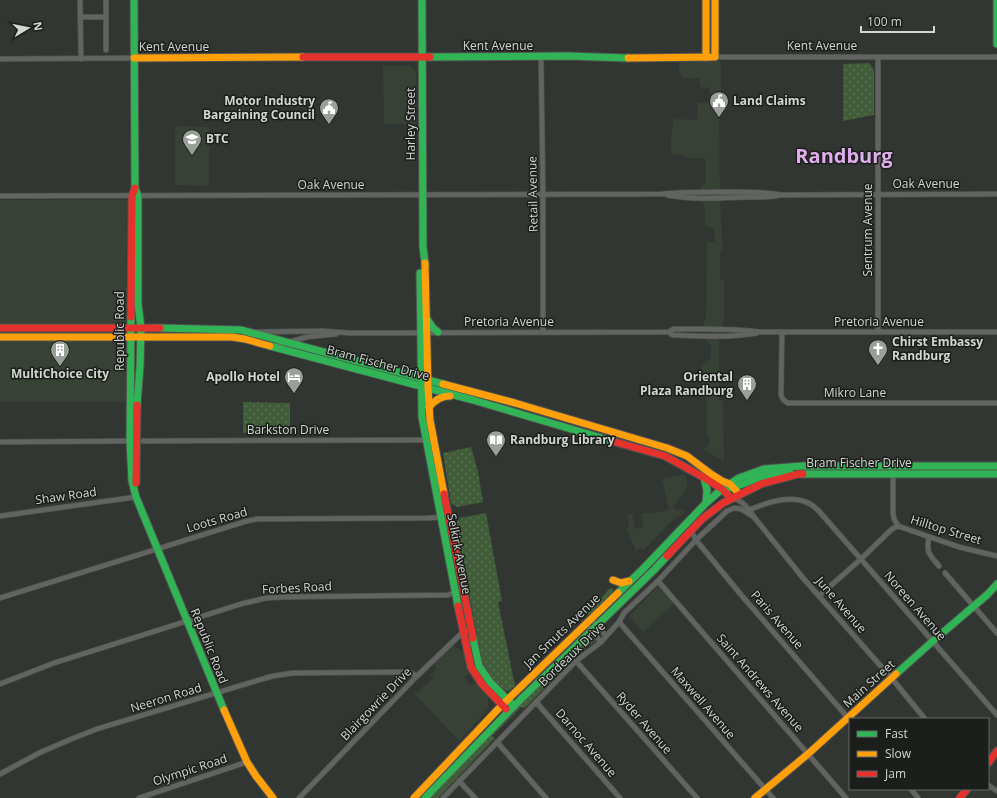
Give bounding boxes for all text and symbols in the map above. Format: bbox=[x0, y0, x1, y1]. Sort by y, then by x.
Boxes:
north arrow bbox=[8, 8, 48, 48]
scale bar bbox=[861, 8, 934, 34]
text: 100 m bbox=[867, 13, 902, 30]
text: N bbox=[30, 20, 47, 32]
street label: Kent Avenue bbox=[463, 37, 534, 54]
street label: Kent Avenue bbox=[787, 37, 858, 54]
street label: Kent Avenue bbox=[139, 38, 210, 55]
street label: Harley Street bbox=[402, 88, 419, 160]
public building icon: Land Claims bbox=[708, 90, 730, 118]
place label: Motor Industry Bargaining Council bbox=[203, 92, 315, 123]
place label: Land Claims bbox=[733, 92, 806, 109]
public building icon: Motor Industry Bargaining Council bbox=[318, 97, 340, 125]
school or university icon: BTC bbox=[181, 128, 203, 156]
place label: BTC bbox=[206, 130, 229, 147]
district label: Randburg bbox=[795, 142, 893, 169]
street label: Retail Avenue bbox=[523, 156, 542, 232]
street label: Oak Avenue bbox=[892, 175, 960, 192]
street label: Oak Avenue bbox=[297, 176, 365, 193]
street label: Sentrum Avenue bbox=[859, 183, 876, 277]
street label: Republic Road bbox=[111, 291, 128, 371]
street label: Pretoria Avenue bbox=[464, 313, 554, 330]
street label: Pretoria Avenue bbox=[834, 313, 924, 330]
place label: Chirst Embassy Randburg bbox=[892, 333, 983, 364]
church icon: Chirst Embassy Randburg bbox=[867, 338, 889, 366]
building icon: MultiChoice City bbox=[49, 339, 71, 367]
street label: Bram Fischer Drive bbox=[325, 341, 432, 384]
place label: MultiChoice City bbox=[11, 365, 109, 382]
hotel icon: Apollo Hotel bbox=[283, 366, 305, 394]
place label: Apollo Hotel bbox=[206, 368, 280, 385]
place label: Oriental Plaza Randburg bbox=[640, 368, 733, 399]
building icon: Oriental Plaza Randburg bbox=[736, 373, 758, 401]
street label: Mikro Lane bbox=[824, 384, 886, 401]
street label: Barkston Drive bbox=[247, 421, 330, 438]
library icon: Randburg Library bbox=[485, 429, 507, 457]
place label: Randburg Library bbox=[510, 431, 615, 448]
street label: Bram Fischer Drive bbox=[806, 454, 912, 471]
street label: Shaw Road bbox=[34, 483, 98, 508]
street label: Loots Road bbox=[185, 503, 249, 536]
street label: Hilltop Street bbox=[909, 511, 984, 548]
street label: Selkirk Avenue bbox=[443, 512, 476, 596]
street label: Noreen Avenue bbox=[880, 567, 950, 644]
street label: June Avenue bbox=[811, 572, 871, 637]
street label: Forbes Road bbox=[262, 577, 332, 598]
street label: Paris Avenue bbox=[747, 587, 808, 653]
street label: Jan Smuts Avenue bbox=[519, 590, 604, 672]
street label: Republic Road bbox=[187, 606, 232, 686]
street label: Bordeaux Drive bbox=[535, 617, 609, 690]
street label: Saint Andrews Avenue bbox=[713, 630, 808, 736]
street label: Main Street bbox=[839, 656, 898, 712]
street label: Blairgowrie Drive bbox=[336, 663, 415, 744]
street label: Maxwell Avenue bbox=[667, 663, 740, 743]
street label: Neeron Road bbox=[128, 679, 204, 716]
street label: Ryder Avenue bbox=[613, 688, 676, 758]
street label: Darnoc Avenue bbox=[552, 705, 621, 781]
legend bbox=[849, 718, 989, 790]
text: Fast bbox=[885, 725, 908, 742]
text: Slow bbox=[885, 745, 912, 762]
street label: Olympic Road bbox=[150, 749, 229, 790]
text: Jam bbox=[884, 765, 906, 782]

